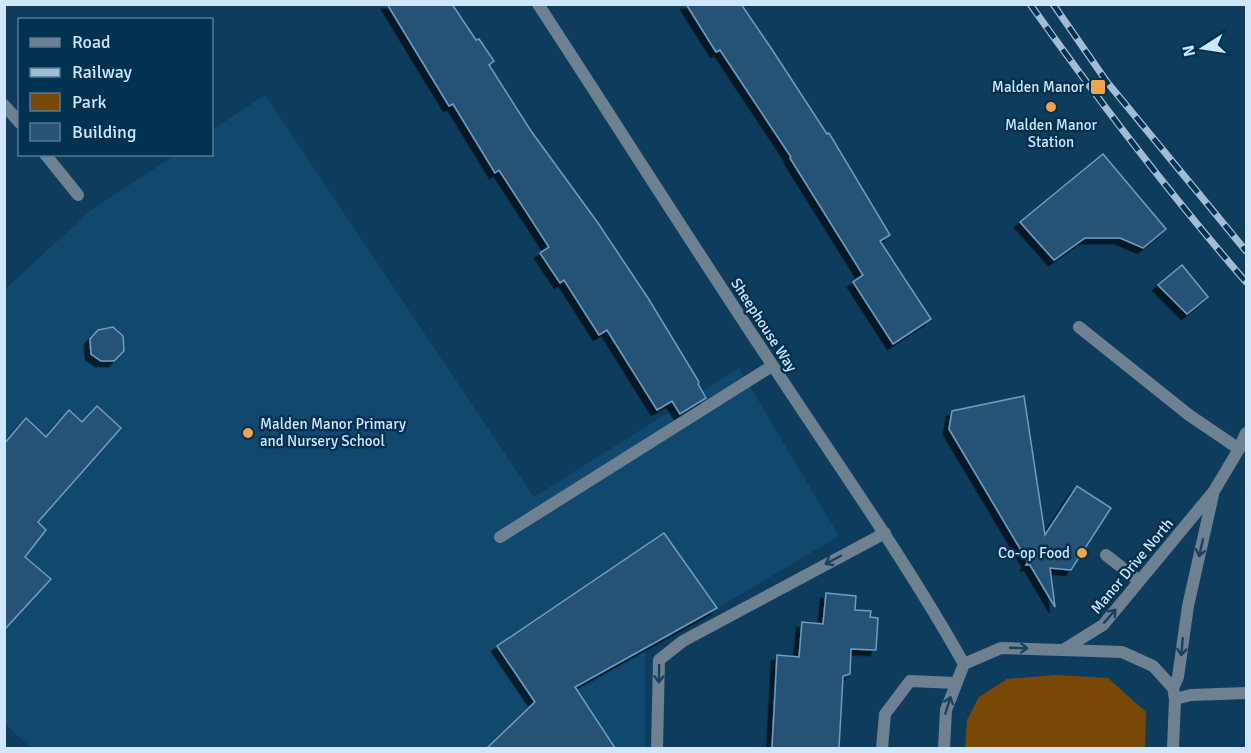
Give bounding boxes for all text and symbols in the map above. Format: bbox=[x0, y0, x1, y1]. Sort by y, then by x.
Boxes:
legend bbox=[18, 18, 213, 156]
north arrow bbox=[1173, 18, 1233, 78]
text: Road bbox=[72, 31, 111, 53]
text: N bbox=[1178, 43, 1200, 58]
text: Railway bbox=[72, 61, 133, 83]
place label: Malden Manor bbox=[992, 78, 1084, 96]
marker: Malden Manor bbox=[1089, 78, 1107, 96]
text: Park bbox=[72, 91, 107, 113]
marker: Malden Manor Station bbox=[1044, 100, 1058, 114]
place label: Malden Manor Station bbox=[1005, 116, 1098, 151]
text: Building bbox=[72, 121, 136, 143]
street label: Sheephouse Way bbox=[727, 275, 801, 375]
place label: Malden Manor Primary and Nursery School bbox=[260, 415, 406, 450]
marker: Malden Manor Primary and Nursery School bbox=[241, 426, 255, 440]
street label: Manor Drive North bbox=[1087, 515, 1177, 617]
one-way arrow bbox=[1195, 539, 1207, 558]
place label: Co-op Food bbox=[998, 544, 1070, 562]
marker: Co-op Food bbox=[1075, 546, 1089, 560]
one-way arrow bbox=[825, 555, 843, 566]
one-way arrow bbox=[1103, 609, 1117, 624]
one-way arrow bbox=[1176, 637, 1187, 657]
one-way arrow bbox=[1008, 643, 1028, 654]
one-way arrow bbox=[653, 664, 664, 684]
one-way arrow bbox=[943, 696, 954, 715]

